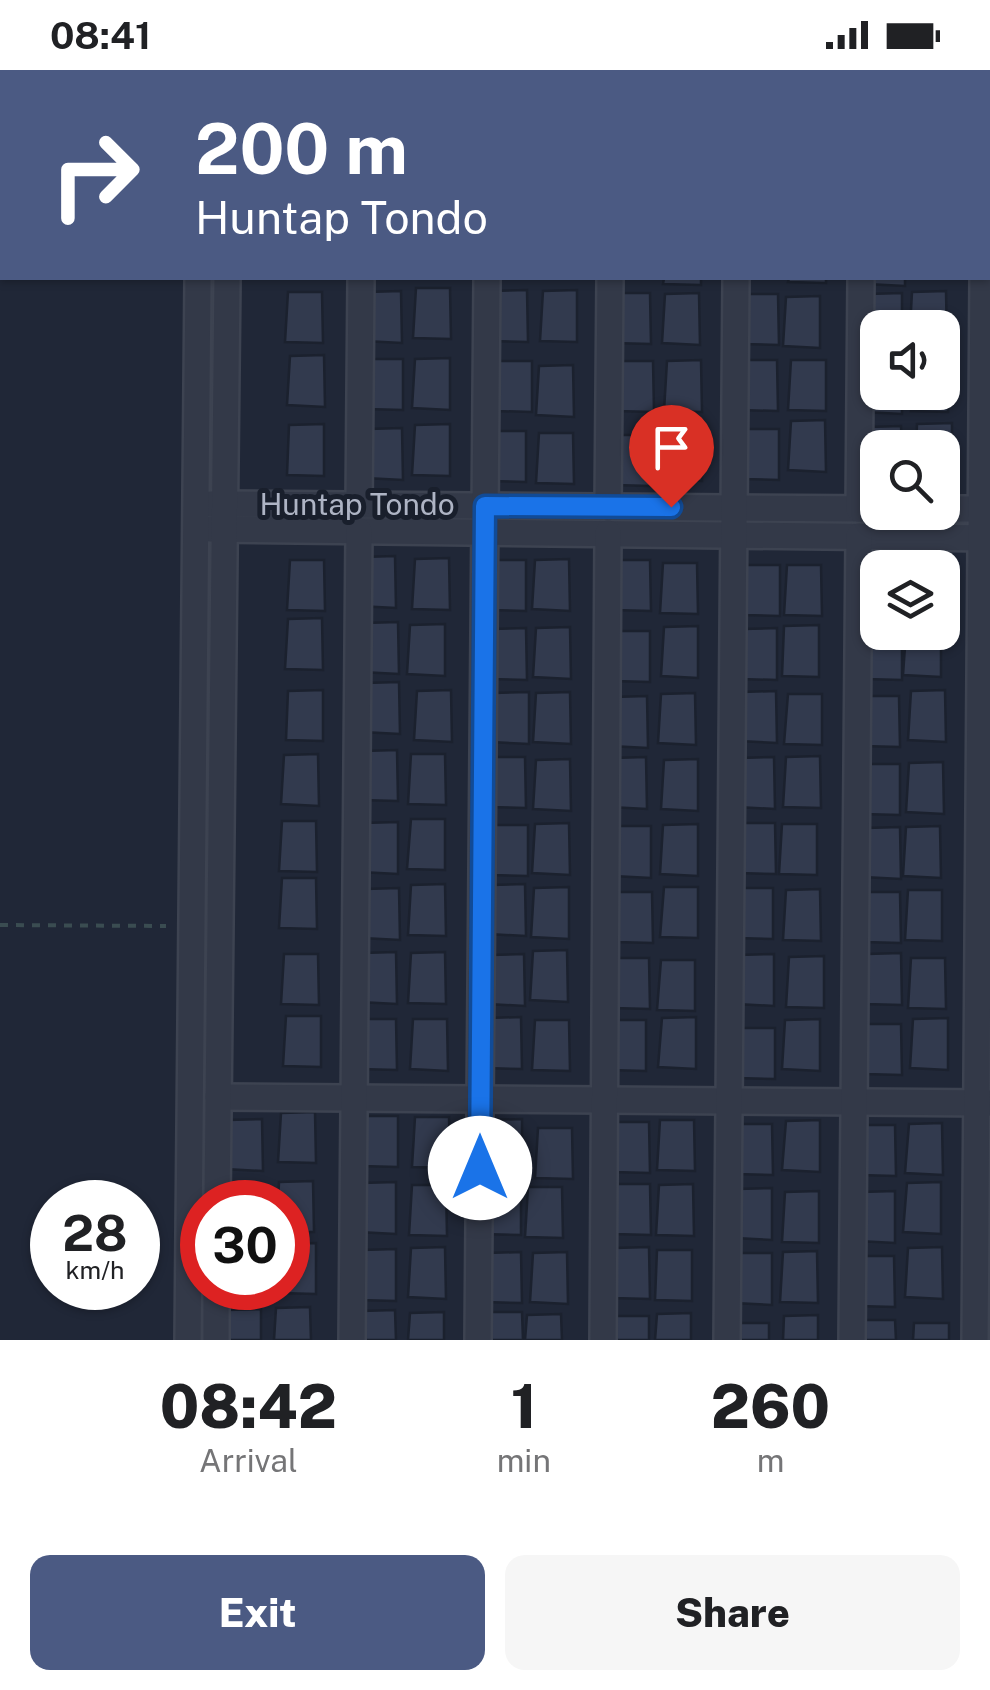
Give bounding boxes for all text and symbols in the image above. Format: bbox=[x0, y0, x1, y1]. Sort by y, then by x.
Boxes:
text: 08:41 bbox=[50, 13, 151, 58]
text: 200 m bbox=[195, 107, 408, 190]
icon: right bbox=[30, 110, 160, 240]
text: Huntap Tondo bbox=[195, 191, 488, 244]
map controls bbox=[860, 310, 960, 650]
button: sound bbox=[860, 310, 960, 410]
pin bbox=[629, 405, 714, 508]
icon: arrive bbox=[644, 420, 699, 475]
button: search bbox=[860, 430, 960, 530]
street label: Huntap Tondo bbox=[259, 486, 455, 522]
button: layers bbox=[860, 550, 960, 650]
position arrow bbox=[428, 1116, 532, 1220]
speed limit sign: 30 bbox=[180, 1180, 310, 1310]
text: 28 bbox=[62, 1203, 128, 1262]
text: km/h bbox=[66, 1255, 124, 1285]
text: 08:42 bbox=[160, 1371, 337, 1442]
text: 1 bbox=[511, 1371, 537, 1442]
text: 260 bbox=[711, 1371, 830, 1442]
text: Arrival bbox=[199, 1442, 298, 1479]
text: min bbox=[497, 1442, 551, 1479]
text: m bbox=[757, 1442, 784, 1479]
button: Exit bbox=[30, 1555, 485, 1670]
button: Share bbox=[505, 1555, 960, 1670]

